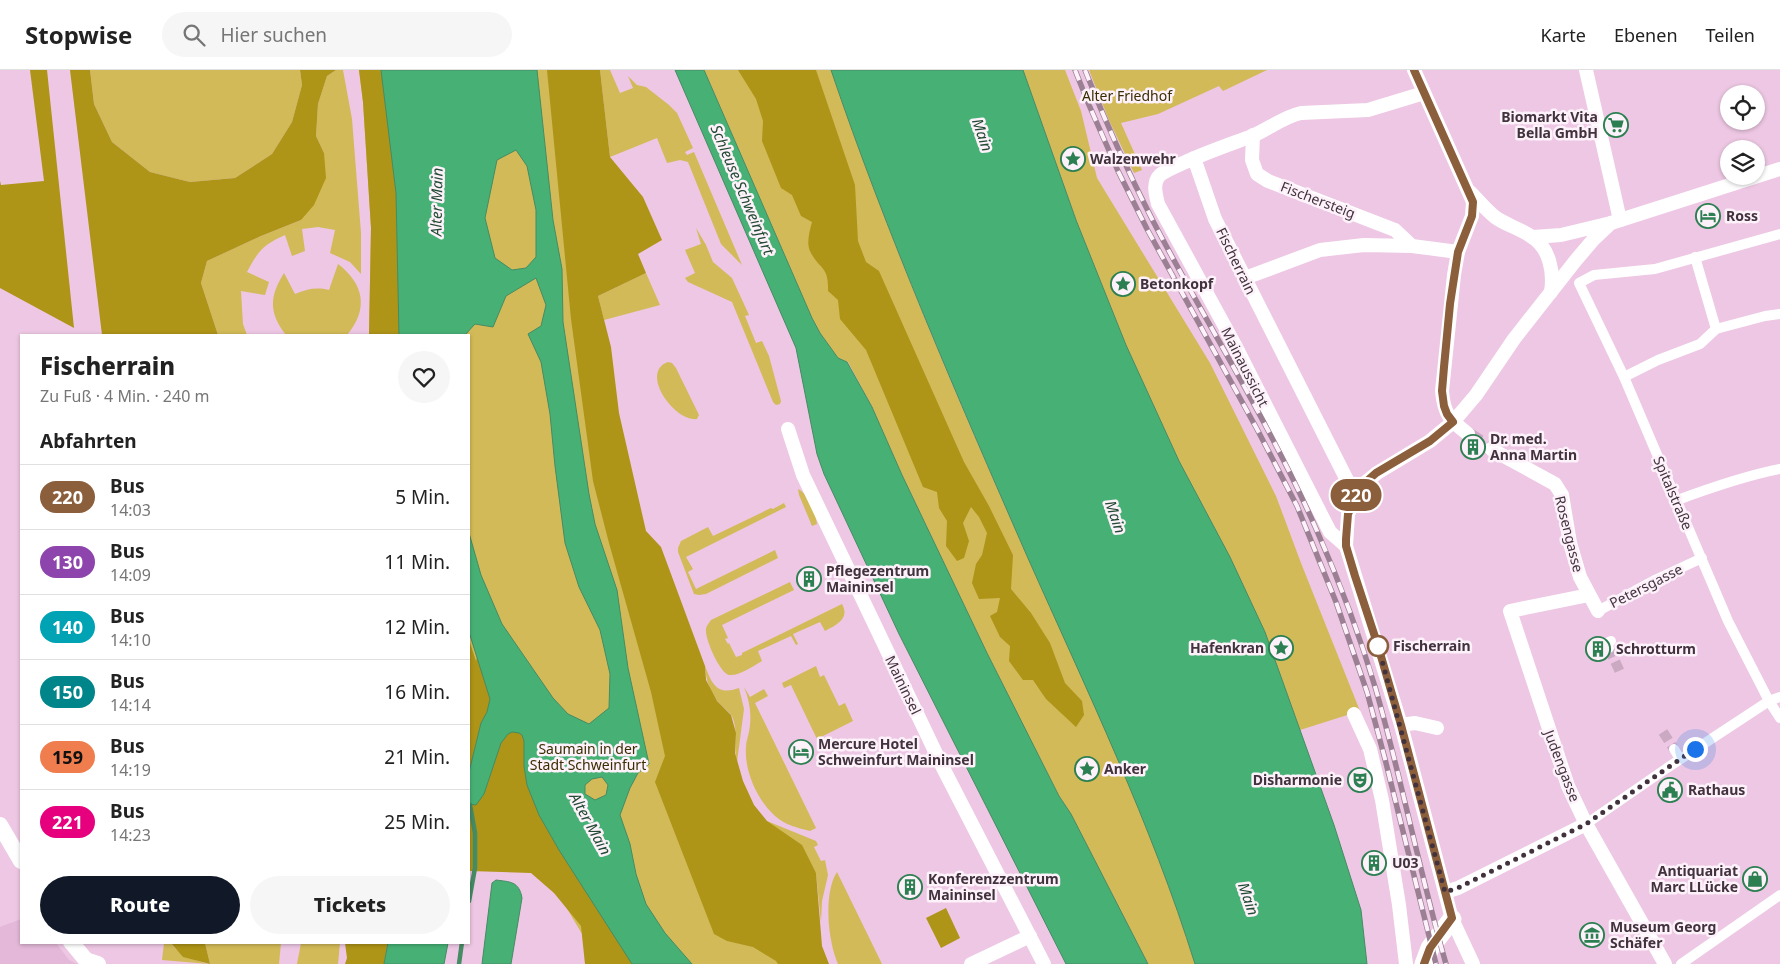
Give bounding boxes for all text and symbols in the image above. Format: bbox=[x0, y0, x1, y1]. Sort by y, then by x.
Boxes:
search box bbox=[162, 12, 512, 57]
text: Stopwise bbox=[25, 18, 132, 51]
icon: search bbox=[180, 21, 208, 49]
text: Hier suchen bbox=[220, 22, 327, 48]
text: Karte bbox=[1541, 23, 1586, 47]
text: Ebenen bbox=[1614, 23, 1678, 47]
text: Teilen bbox=[1706, 23, 1755, 47]
map controls bbox=[1720, 85, 1765, 185]
button: locate bbox=[1720, 85, 1765, 130]
park label: Alter Friedhof bbox=[1082, 86, 1173, 105]
place label: Biomarkt Vita Bella GmbH bbox=[1501, 107, 1598, 142]
supermarket icon: Biomarkt Vita Bella GmbH bbox=[1603, 112, 1629, 138]
water label: Main bbox=[968, 115, 998, 154]
water label: Schleuse Schweinfurt bbox=[706, 122, 780, 259]
button: layers bbox=[1720, 140, 1765, 185]
place icon: Walzenwehr bbox=[1060, 146, 1086, 172]
place label: Walzenwehr bbox=[1090, 149, 1177, 168]
water label: Alter Main bbox=[425, 168, 447, 237]
street label: Fischersteig bbox=[1278, 177, 1358, 222]
hotel icon: Ross bbox=[1695, 203, 1721, 229]
place label: Ross bbox=[1726, 206, 1758, 225]
street label: Fischerrain bbox=[1212, 224, 1261, 297]
place icon: Betonkopf bbox=[1110, 271, 1136, 297]
place label: Betonkopf bbox=[1140, 274, 1215, 293]
street label: Mainaussicht bbox=[1217, 324, 1274, 410]
text: Fischerrain bbox=[40, 349, 175, 382]
button: heart bbox=[398, 351, 450, 403]
text: Zu Fuß · 4 Min. · 240 m bbox=[40, 385, 209, 407]
text: Abfahrten bbox=[40, 428, 137, 454]
place label: Dr. med. Anna Martin bbox=[1490, 429, 1577, 464]
building icon: Dr. med. Anna Martin bbox=[1460, 434, 1486, 460]
street label: Spitalstraße bbox=[1649, 453, 1698, 533]
text: Bus bbox=[110, 473, 145, 499]
line badge: 220 bbox=[1327, 479, 1385, 511]
text: 220 bbox=[1341, 483, 1371, 507]
text: 5 Min. bbox=[395, 484, 450, 510]
text: 220 bbox=[52, 485, 83, 509]
street label: Rosengasse bbox=[1551, 494, 1588, 574]
water label: Main bbox=[1101, 497, 1131, 536]
text: 14:03 bbox=[110, 499, 151, 521]
text: Bus bbox=[110, 538, 145, 564]
text: 11 Min. bbox=[384, 549, 450, 575]
text: 130 bbox=[52, 550, 83, 574]
street label: Petersgasse bbox=[1606, 559, 1686, 612]
place label: Pflegezentrum Maininsel bbox=[826, 561, 929, 596]
text: 14:09 bbox=[110, 564, 151, 586]
building icon: Pflegezentrum Maininsel bbox=[796, 566, 822, 592]
text: Bus bbox=[110, 603, 145, 629]
text: 12 Min. bbox=[384, 614, 450, 640]
text: 140 bbox=[52, 615, 83, 639]
text: 14:10 bbox=[110, 629, 151, 651]
place icon: Hafenkran bbox=[1268, 635, 1294, 661]
marker: Fischerrain bbox=[1367, 635, 1389, 657]
place label: Fischerrain bbox=[1393, 636, 1471, 655]
building icon: Schrotturm bbox=[1585, 636, 1611, 662]
place label: Hafenkran bbox=[1190, 638, 1264, 657]
place label: Schrotturm bbox=[1616, 639, 1696, 658]
street label: Maininsel bbox=[881, 652, 926, 717]
text: Bus bbox=[110, 668, 145, 694]
text: 16 Min. bbox=[384, 679, 450, 705]
text: 150 bbox=[52, 680, 83, 704]
text: 14:14 bbox=[110, 694, 151, 716]
street label: Judengasse bbox=[1539, 725, 1585, 805]
text: Bus bbox=[110, 733, 145, 759]
place label: Mercure Hotel Schweinfurt Maininsel bbox=[818, 734, 974, 769]
your location bbox=[1683, 737, 1708, 762]
park label: Saumain in der Stadt Schweinfurt bbox=[530, 739, 646, 774]
hotel icon: Mercure Hotel Schweinfurt Maininsel bbox=[788, 739, 814, 765]
text: 21 Min. bbox=[384, 744, 450, 770]
text: 159 bbox=[52, 745, 83, 769]
place icon: Anker bbox=[1074, 756, 1100, 782]
text: 14:19 bbox=[110, 759, 151, 781]
place label: Anker bbox=[1104, 759, 1147, 778]
theatre icon: Disharmonie bbox=[1347, 767, 1373, 793]
place label: Disharmonie bbox=[1253, 770, 1342, 789]
public building icon: Rathaus bbox=[1657, 777, 1683, 803]
place label: Rathaus bbox=[1688, 780, 1745, 799]
water label: Alter Main bbox=[565, 788, 616, 858]
text: Bus bbox=[110, 798, 145, 824]
text: 25 Min. bbox=[384, 809, 450, 835]
text: 221 bbox=[52, 810, 83, 834]
text: 14:23 bbox=[110, 824, 151, 846]
building icon: U03 bbox=[1361, 850, 1387, 876]
place label: U03 bbox=[1392, 853, 1419, 872]
place label: Antiquariat Marc LLücke bbox=[1651, 861, 1738, 896]
shop icon: Antiquariat Marc LLücke bbox=[1742, 866, 1768, 892]
place label: Konferenzzentrum Maininsel bbox=[928, 869, 1059, 904]
building icon: Konferenzzentrum Maininsel bbox=[897, 874, 923, 900]
button: Route bbox=[40, 876, 240, 934]
button: Tickets bbox=[250, 876, 450, 934]
water label: Main bbox=[1234, 879, 1264, 918]
place label: Museum Georg Schäfer bbox=[1610, 917, 1716, 952]
museum icon: Museum Georg Schäfer bbox=[1579, 922, 1605, 948]

